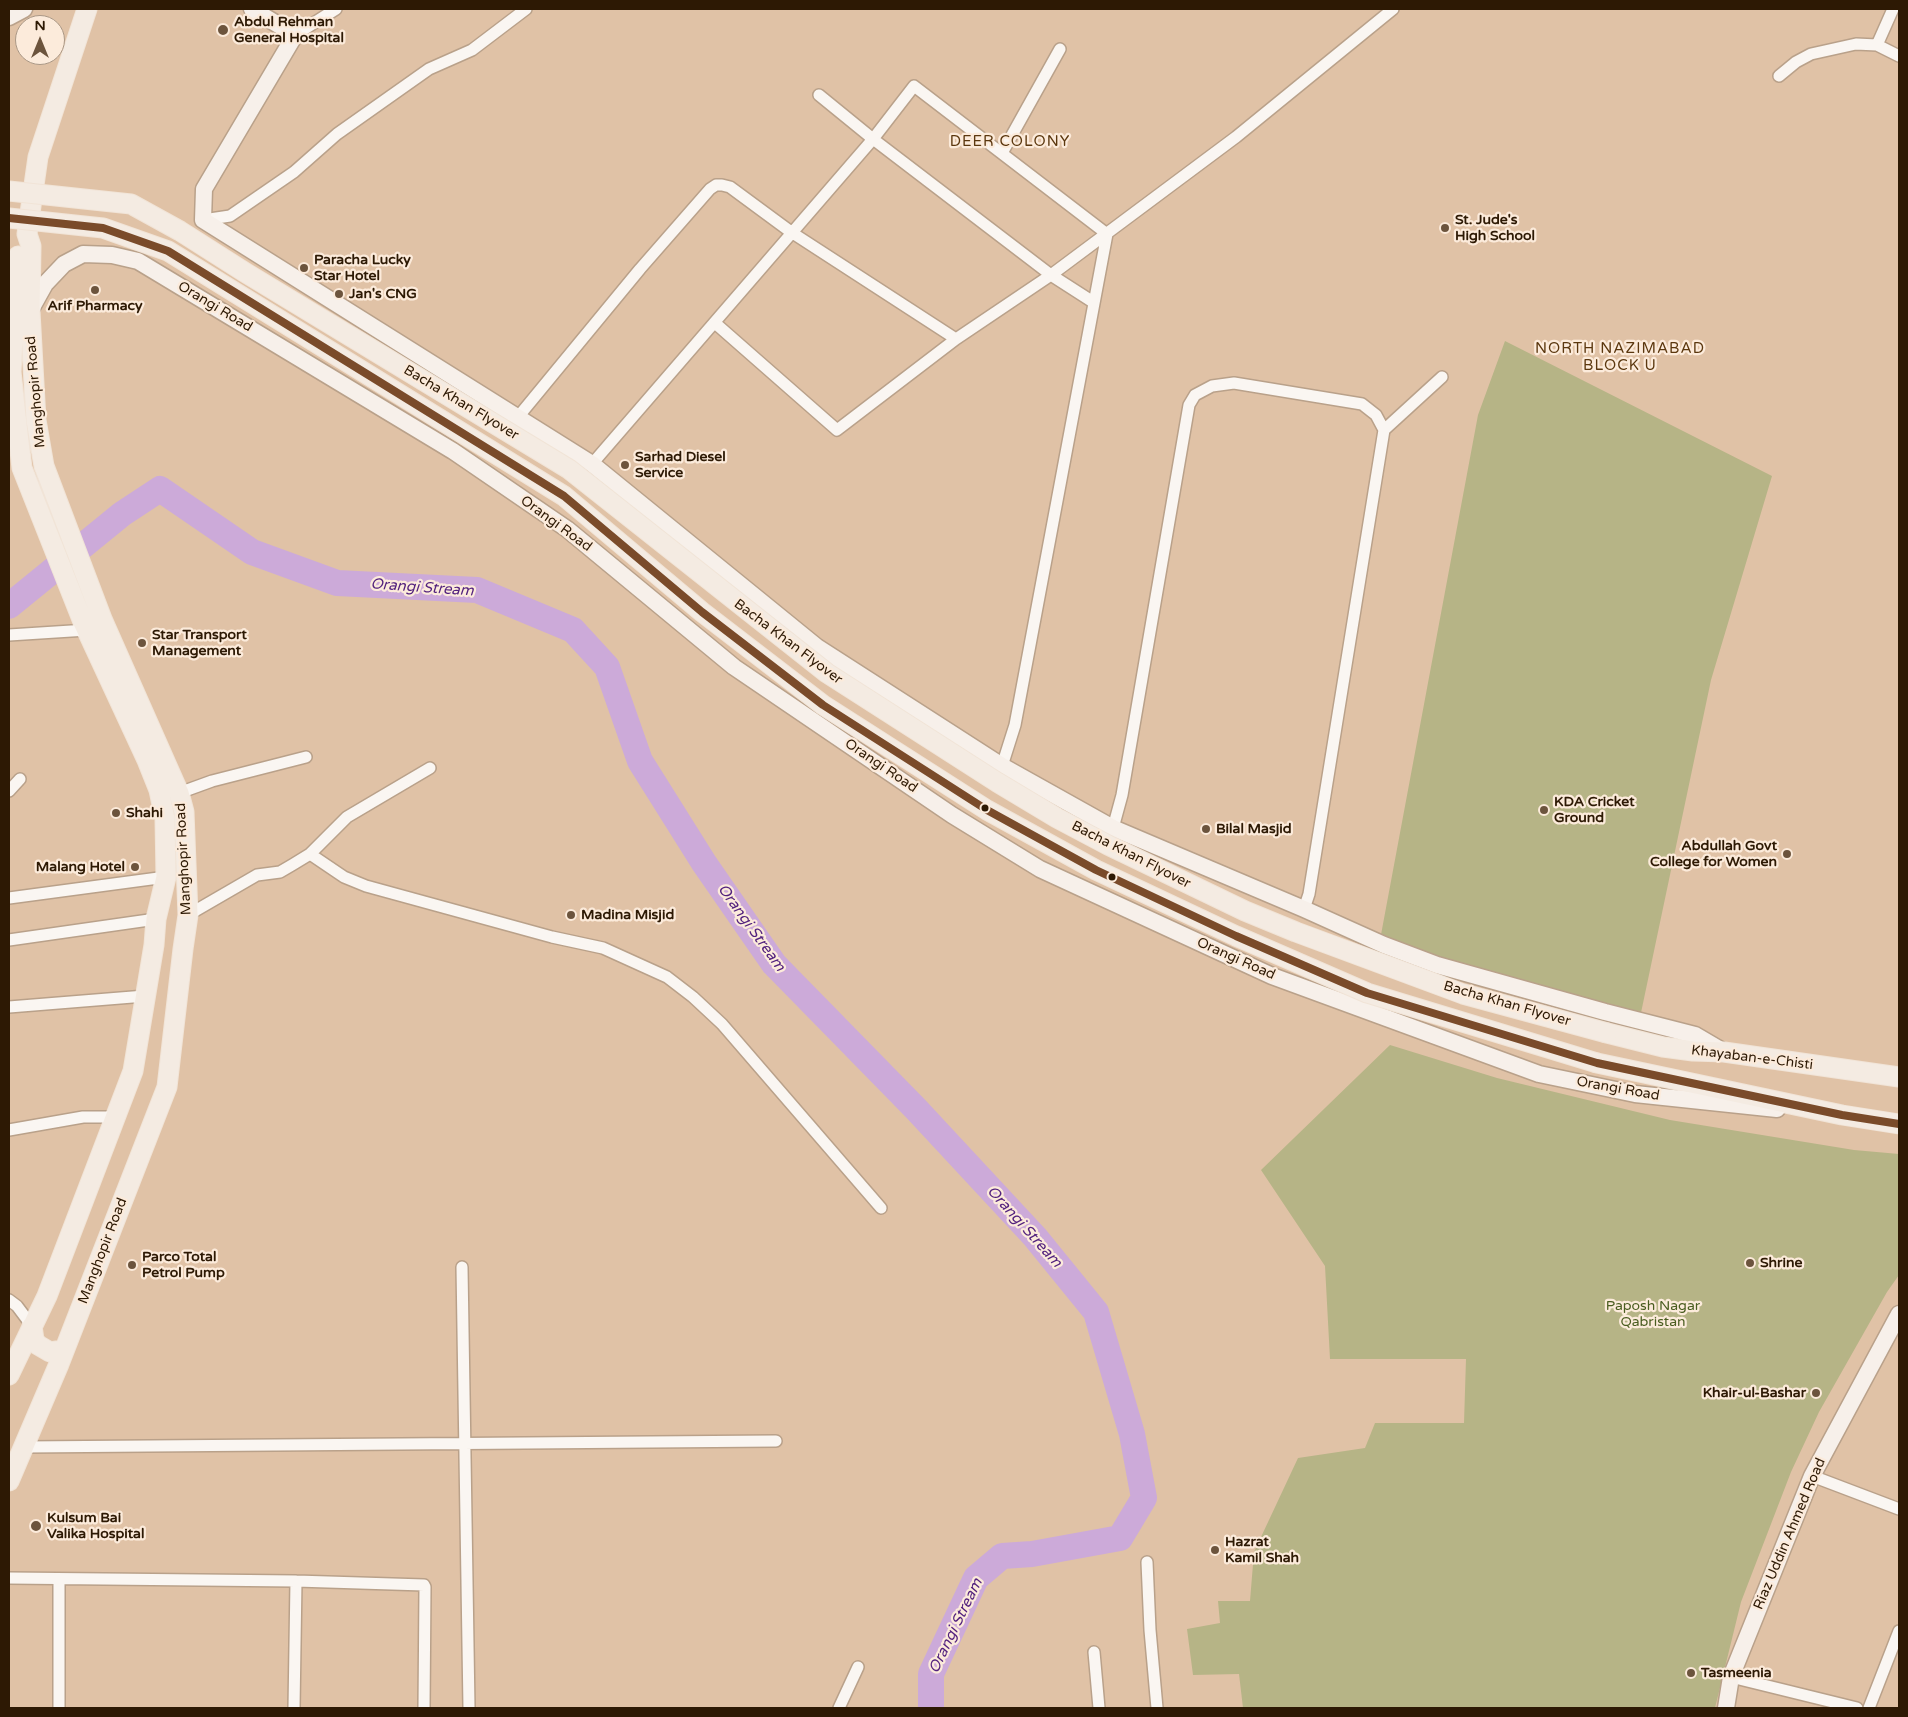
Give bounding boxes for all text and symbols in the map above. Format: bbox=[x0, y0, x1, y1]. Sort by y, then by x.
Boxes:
place label: Abdul Rehman General Hospital bbox=[234, 14, 344, 46]
north arrow bbox=[15, 15, 65, 65]
text: N bbox=[34, 17, 46, 34]
marker: Abdul Rehman General Hospital bbox=[216, 23, 230, 37]
district label: DEER COLONY bbox=[948, 133, 1072, 151]
place label: St. Jude's High School bbox=[1455, 212, 1535, 244]
marker: St. Jude's High School bbox=[1439, 222, 1451, 234]
place label: Paracha Lucky Star Hotel bbox=[314, 252, 411, 284]
marker: Paracha Lucky Star Hotel bbox=[298, 262, 310, 274]
street label: Orangi Road bbox=[175, 278, 255, 336]
marker: Arif Pharmacy bbox=[89, 284, 101, 296]
place label: Jan's CNG bbox=[349, 286, 417, 302]
marker: Jan's CNG bbox=[333, 288, 345, 300]
place label: Arif Pharmacy bbox=[48, 298, 142, 314]
street label: Manghopir Road bbox=[23, 335, 49, 449]
district label: NORTH NAZIMABAD BLOCK U bbox=[1533, 340, 1707, 375]
street label: Bacha Khan Flyover bbox=[400, 362, 522, 444]
place label: Sarhad Diesel Service bbox=[635, 449, 726, 482]
marker: Sarhad Diesel Service bbox=[619, 459, 631, 471]
street label: Orangi Road bbox=[517, 492, 595, 556]
water label: Orangi Stream bbox=[370, 575, 474, 601]
street label: Bacha Khan Flyover bbox=[730, 596, 846, 688]
place label: Star Transport Management bbox=[152, 627, 247, 660]
marker: Star Transport Management bbox=[136, 637, 148, 649]
street label: Orangi Road bbox=[841, 736, 921, 796]
place label: KDA Cricket Ground bbox=[1554, 794, 1634, 826]
street label: Manghopir Road bbox=[173, 802, 195, 916]
unlabelled marker bbox=[980, 803, 990, 813]
marker: KDA Cricket Ground bbox=[1538, 804, 1550, 816]
place label: Shahi bbox=[126, 805, 163, 821]
marker: Shahi bbox=[110, 807, 122, 819]
street label: Bacha Khan Flyover bbox=[1069, 818, 1193, 892]
place label: Bilal Masjid bbox=[1216, 821, 1292, 837]
marker: Bilal Masjid bbox=[1200, 823, 1212, 835]
place label: Abdullah Govt College for Women bbox=[1650, 838, 1777, 870]
marker: Abdullah Govt College for Women bbox=[1781, 848, 1793, 860]
place label: Malang Hotel bbox=[36, 859, 125, 875]
marker: Malang Hotel bbox=[129, 861, 141, 873]
unlabelled marker bbox=[1107, 872, 1117, 882]
water label: Orangi Stream bbox=[713, 881, 789, 975]
place label: Madina Misjid bbox=[581, 907, 674, 923]
marker: Madina Misjid bbox=[565, 909, 577, 921]
street label: Orangi Road bbox=[1194, 934, 1278, 984]
street label: Bacha Khan Flyover bbox=[1442, 978, 1572, 1030]
street label: Khayaban-e-Chisti bbox=[1690, 1042, 1814, 1074]
street label: Orangi Road bbox=[1575, 1073, 1661, 1105]
water label: Orangi Stream bbox=[983, 1183, 1065, 1271]
street label: Manghopir Road bbox=[75, 1196, 131, 1306]
place label: Parco Total Petrol Pump bbox=[142, 1249, 225, 1282]
place label: Shrine bbox=[1760, 1255, 1802, 1271]
marker: Shrine bbox=[1744, 1257, 1756, 1269]
marker: Parco Total Petrol Pump bbox=[126, 1259, 138, 1271]
park label: Paposh Nagar Qabristan bbox=[1606, 1298, 1700, 1330]
place label: Khair-ul-Bashar bbox=[1703, 1385, 1806, 1401]
marker: Khair-ul-Bashar bbox=[1810, 1387, 1822, 1399]
street label: Riaz Uddin Ahmed Road bbox=[1750, 1456, 1830, 1612]
place label: Kulsum Bai Valika Hospital bbox=[47, 1510, 144, 1542]
marker: Kulsum Bai Valika Hospital bbox=[29, 1519, 43, 1533]
place label: Hazrat Kamil Shah bbox=[1225, 1534, 1299, 1566]
marker: Hazrat Kamil Shah bbox=[1209, 1544, 1221, 1556]
water label: Orangi Stream bbox=[925, 1576, 987, 1676]
place label: Tasmeenia bbox=[1701, 1665, 1772, 1681]
marker: Tasmeenia bbox=[1685, 1667, 1697, 1679]

